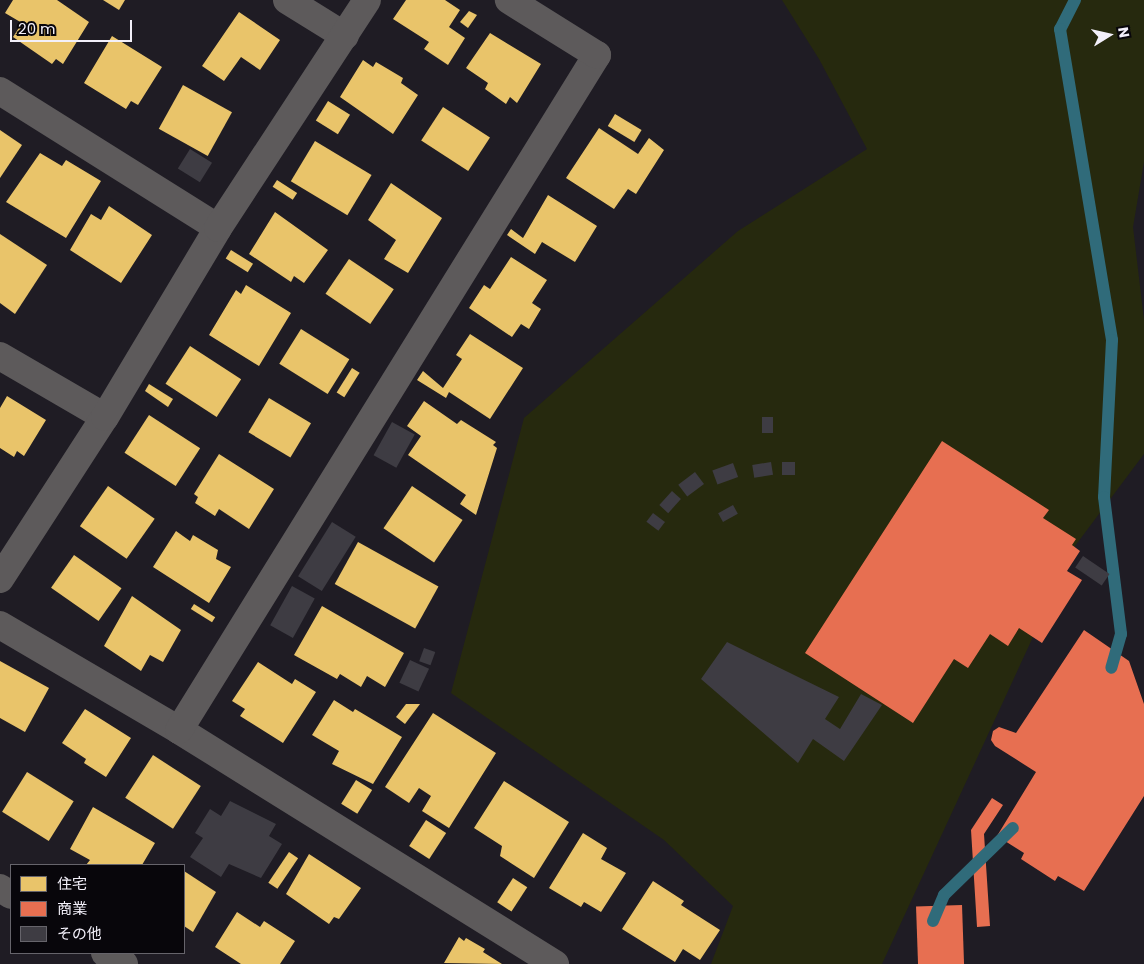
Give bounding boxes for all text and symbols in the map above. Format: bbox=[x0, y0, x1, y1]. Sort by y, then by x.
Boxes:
scale bar bbox=[12, 10, 135, 42]
north arrow bbox=[1084, 10, 1134, 60]
text: 20 m bbox=[18, 18, 56, 39]
text: N bbox=[1113, 25, 1135, 39]
legend bbox=[10, 864, 185, 954]
text: 住宅 bbox=[57, 873, 87, 894]
text: 商業 bbox=[57, 898, 87, 919]
text: その他 bbox=[57, 923, 102, 944]

